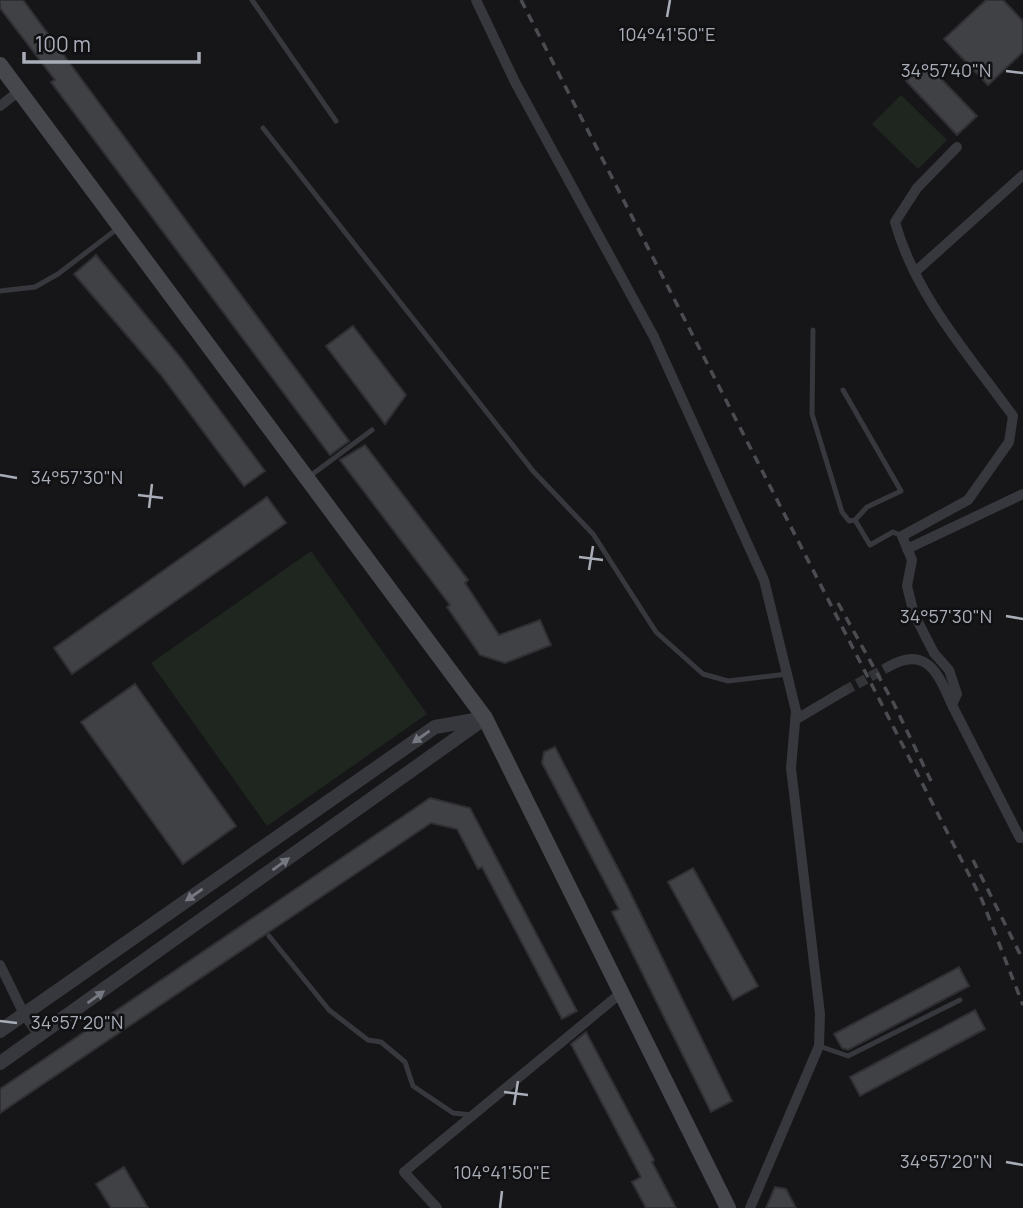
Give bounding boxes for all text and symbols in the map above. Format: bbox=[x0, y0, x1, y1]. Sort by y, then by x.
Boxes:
scale bar bbox=[24, 21, 200, 65]
text: 104°41'50"E bbox=[619, 22, 715, 46]
text: 100 m bbox=[35, 30, 91, 58]
text: 34°57'40"N bbox=[901, 58, 991, 82]
text: 34°57'30"N bbox=[31, 465, 123, 489]
text: 34°57'30"N bbox=[900, 604, 992, 628]
one-way arrow bbox=[412, 730, 430, 744]
one-way arrow bbox=[272, 857, 290, 871]
one-way arrow bbox=[185, 888, 203, 902]
one-way arrow bbox=[87, 990, 106, 1004]
text: 34°57'20"N bbox=[31, 1010, 123, 1034]
text: 34°57'20"N bbox=[900, 1149, 992, 1173]
text: 104°41'50"E bbox=[454, 1160, 550, 1184]

